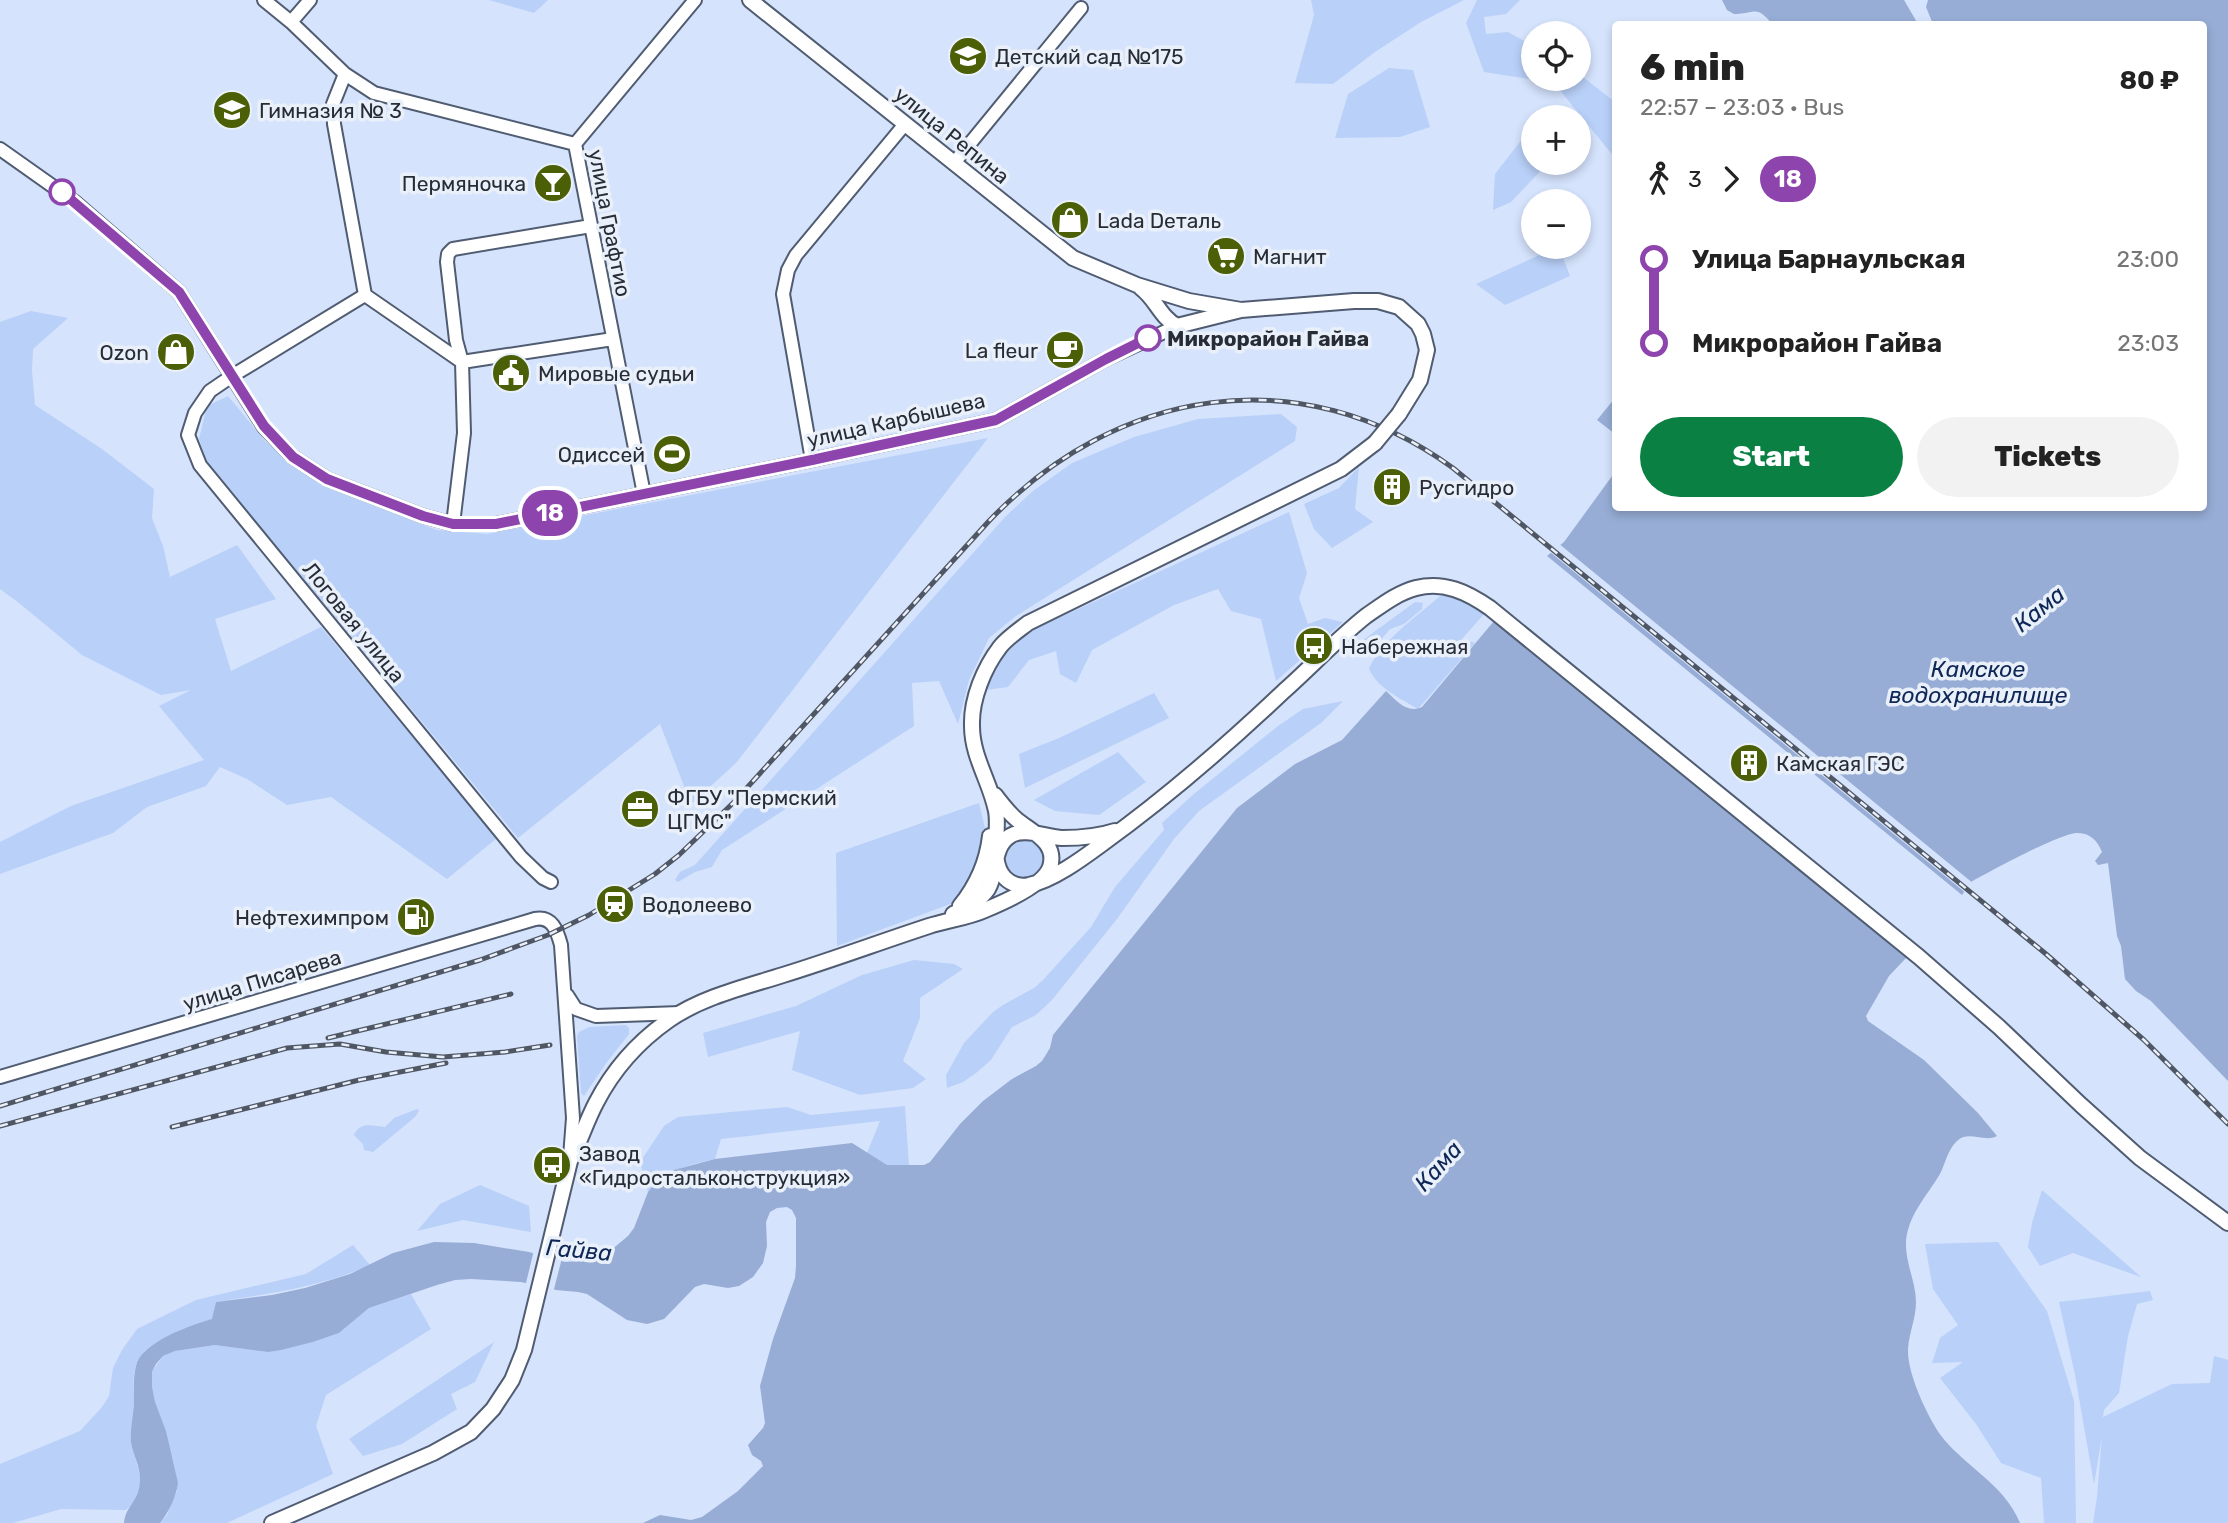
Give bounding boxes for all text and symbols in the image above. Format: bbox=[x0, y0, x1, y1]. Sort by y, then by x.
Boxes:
map controls bbox=[1521, 21, 1591, 259]
button: locate bbox=[1521, 21, 1591, 91]
school or university icon: Детский сад №175 bbox=[947, 35, 989, 77]
place label: Детский сад №175 bbox=[995, 44, 1183, 69]
text: 6 min bbox=[1640, 44, 1745, 90]
text: 80 ₽ bbox=[2119, 65, 2179, 96]
street label: улица Репина bbox=[890, 81, 1014, 189]
school or university icon: Гимназия № 3 bbox=[211, 89, 253, 131]
text: 22:57 – 23:03 · Bus bbox=[1640, 93, 1844, 121]
place label: Гимназия № 3 bbox=[259, 98, 402, 123]
button: + bbox=[1521, 105, 1591, 175]
street label: улица Графтио bbox=[583, 147, 637, 299]
icon: walk bbox=[1640, 160, 1678, 198]
icon: forward bbox=[1712, 160, 1750, 198]
bar icon: Пермяночка bbox=[532, 162, 574, 204]
text: 3 bbox=[1688, 165, 1702, 193]
text: 18 bbox=[1774, 165, 1802, 193]
place label: Пермяночка bbox=[402, 171, 526, 196]
unlabelled marker bbox=[49, 179, 75, 205]
button: − bbox=[1521, 189, 1591, 259]
shop icon: Lada Dеталь bbox=[1049, 199, 1091, 241]
place label: Lada Dеталь bbox=[1097, 208, 1221, 233]
supermarket icon: Магнит bbox=[1205, 235, 1247, 277]
place label: Магнит bbox=[1253, 244, 1327, 269]
text: Улица Барнаульская bbox=[1692, 244, 1966, 275]
text: 23:00 bbox=[2117, 245, 2179, 273]
marker: Микрорайон Гайва bbox=[1135, 325, 1161, 351]
place label: Микрорайон Гайва bbox=[1167, 326, 1369, 351]
text: Микрорайон Гайва bbox=[1692, 328, 1942, 359]
cafe icon: La fleur bbox=[1044, 329, 1086, 371]
text: 23:03 bbox=[2117, 329, 2179, 357]
shop icon: Ozon bbox=[155, 331, 197, 373]
place label: La fleur bbox=[965, 338, 1038, 363]
place label: Ozon bbox=[99, 340, 149, 365]
public building icon: Мировые судьи bbox=[490, 352, 532, 394]
place label: Мировые судьи bbox=[538, 361, 695, 386]
street label: улица Карбышева bbox=[805, 387, 987, 453]
button: Start bbox=[1640, 417, 1903, 497]
button: Tickets bbox=[1917, 417, 2179, 497]
sports icon: Одиссей bbox=[651, 433, 693, 475]
place label: Одиссей bbox=[558, 442, 645, 467]
building icon: Русгидро bbox=[1371, 466, 1413, 508]
place label: Русгидро bbox=[1419, 475, 1514, 500]
line badge: 18 bbox=[518, 490, 582, 536]
text: 18 bbox=[536, 499, 564, 527]
street label: Логовая улица bbox=[298, 557, 410, 687]
water label: Кама bbox=[2008, 580, 2070, 638]
bus stop icon: Набережная bbox=[1293, 625, 1335, 667]
place label: Набережная bbox=[1341, 634, 1468, 659]
water label: Камское водохранилище bbox=[1889, 655, 2068, 709]
building icon: Камская ГЭС bbox=[1728, 742, 1770, 784]
place label: Камская ГЭС bbox=[1776, 751, 1905, 776]
place label: ФГБУ "Пермский ЦГМС" bbox=[667, 785, 837, 834]
office icon: ФГБУ "Пермский ЦГМС" bbox=[619, 788, 661, 830]
station icon: Водолеево bbox=[594, 883, 636, 925]
place label: Водолеево bbox=[642, 892, 752, 917]
fuel station icon: Нефтехимпром bbox=[395, 896, 437, 938]
place label: Нефтехимпром bbox=[235, 905, 389, 930]
street label: улица Писарева bbox=[180, 944, 344, 1016]
water label: Кама bbox=[1408, 1135, 1468, 1197]
place label: Завод «Гидростальконструкция» bbox=[579, 1141, 850, 1190]
bus stop icon: Завод «Гидростальконструкция» bbox=[531, 1144, 573, 1186]
water label: Гайва bbox=[545, 1233, 613, 1267]

